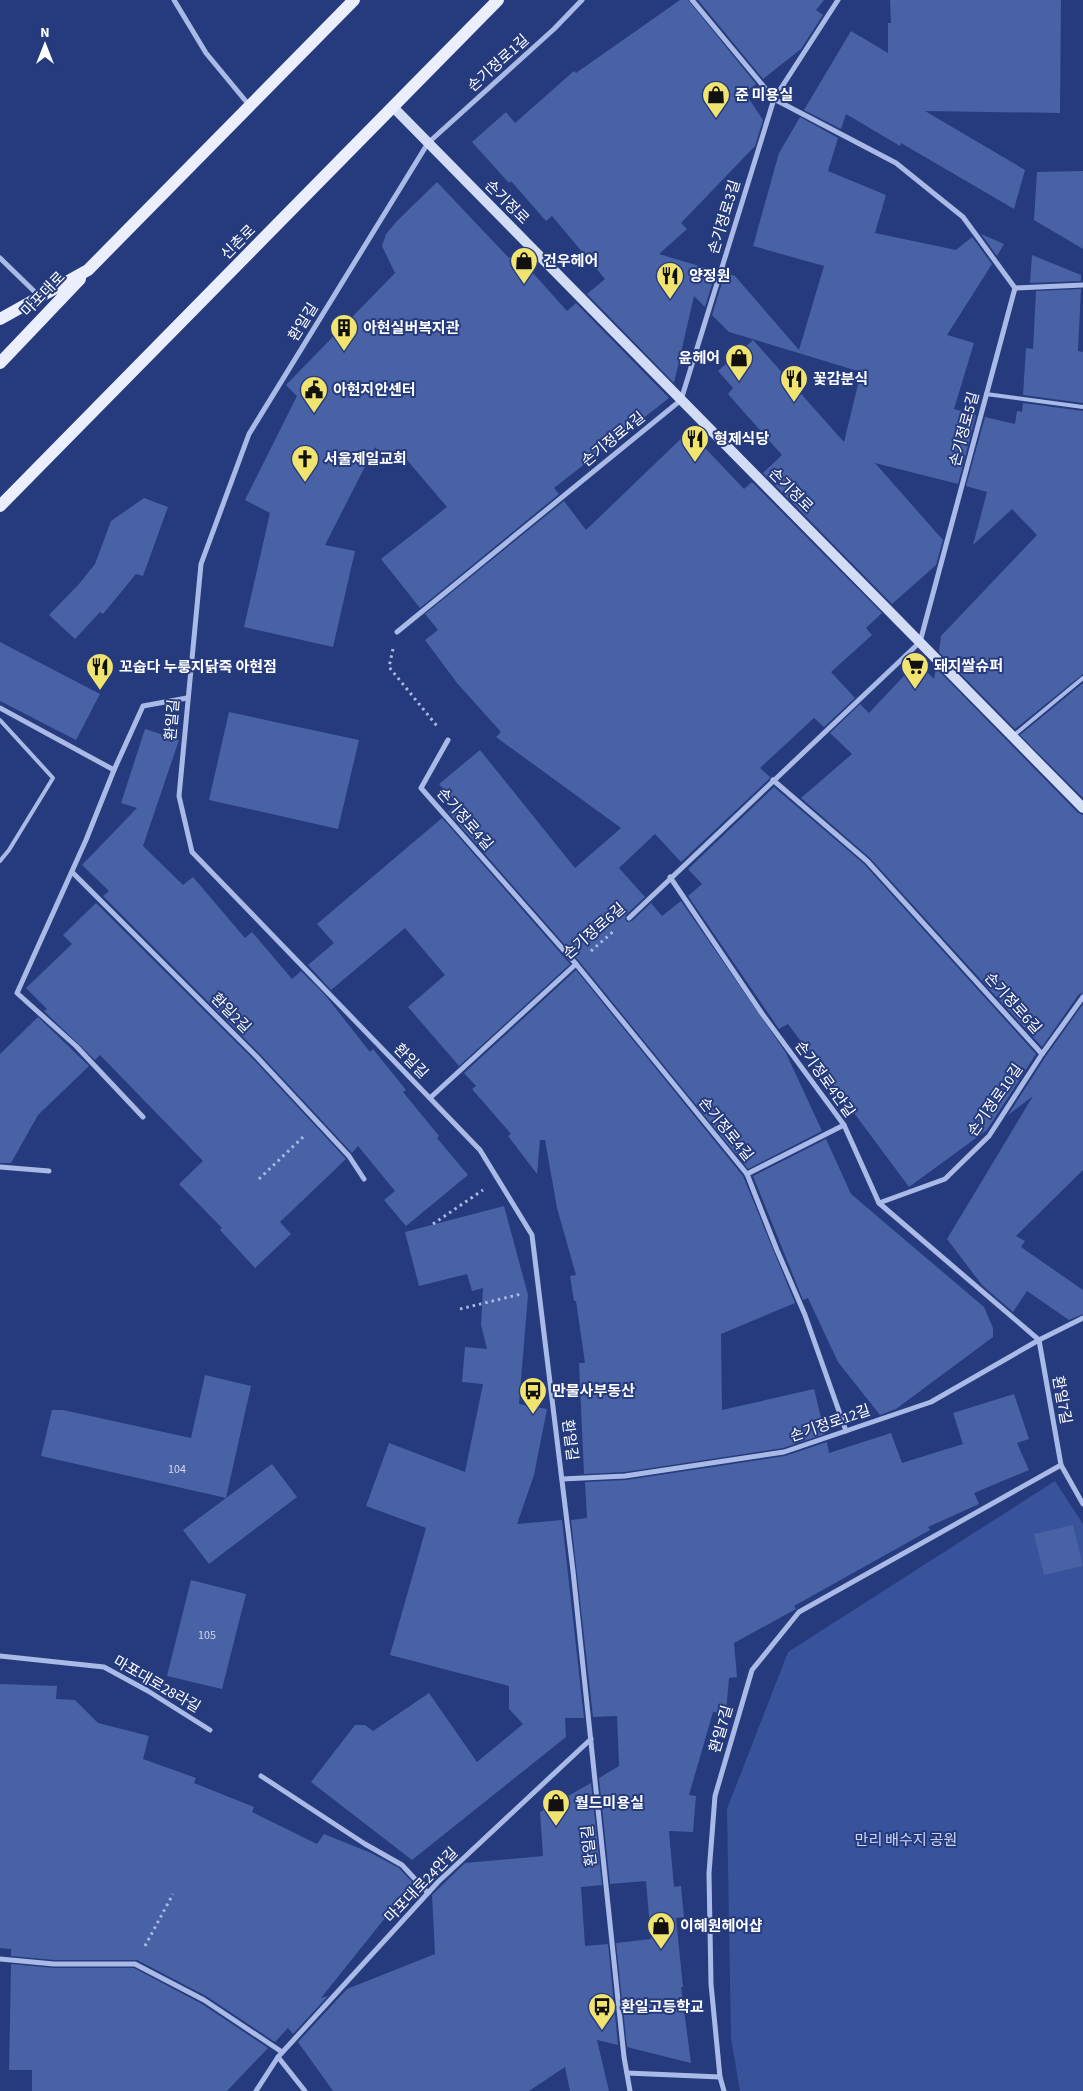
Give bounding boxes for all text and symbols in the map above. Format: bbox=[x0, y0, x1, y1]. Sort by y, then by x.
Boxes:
north arrow bbox=[20, 20, 70, 70]
text: N bbox=[40, 23, 50, 43]
street label: 손기정로1길 bbox=[463, 30, 534, 97]
shop icon: 준 미용실 bbox=[701, 80, 731, 119]
place label: 준 미용실 bbox=[735, 85, 793, 106]
street label: 손기정로 bbox=[480, 175, 534, 229]
street label: 손기정로3길 bbox=[703, 178, 746, 257]
street label: 신촌로 bbox=[216, 220, 260, 264]
shop icon: 건우헤어 bbox=[509, 246, 539, 285]
place label: 건우헤어 bbox=[543, 251, 598, 272]
restaurant icon: 양정원 bbox=[655, 261, 685, 300]
place label: 양정원 bbox=[689, 266, 730, 287]
street label: 마포대로 bbox=[17, 267, 70, 321]
street label: 환일길 bbox=[284, 299, 323, 345]
building icon: 아현실버복지관 bbox=[329, 313, 359, 352]
place label: 아현실버복지관 bbox=[363, 318, 460, 339]
shop icon: 윤헤어 bbox=[724, 343, 754, 382]
place label: 윤헤어 bbox=[679, 348, 720, 369]
restaurant icon: 꽃감분식 bbox=[779, 364, 809, 403]
place label: 꽃감분식 bbox=[813, 369, 868, 390]
public building icon: 아현지안센터 bbox=[299, 375, 329, 414]
place label: 아현지안센터 bbox=[333, 380, 416, 401]
street label: 손기정로5길 bbox=[944, 389, 985, 469]
street label: 손기정로4길 bbox=[577, 407, 650, 472]
restaurant icon: 형제식당 bbox=[680, 424, 710, 463]
place label: 형제식당 bbox=[714, 429, 769, 450]
church icon: 서울제일교회 bbox=[290, 444, 320, 483]
place label: 서울제일교회 bbox=[324, 449, 407, 470]
street label: 손기정로 bbox=[764, 463, 818, 517]
supermarket icon: 돼지쌀슈퍼 bbox=[900, 651, 930, 690]
restaurant icon: 꼬숩다 누룽지닭죽 아현점 bbox=[85, 652, 115, 691]
place label: 돼지쌀슈퍼 bbox=[934, 656, 1003, 677]
place label: 꼬숩다 누룽지닭죽 아현점 bbox=[119, 657, 277, 678]
street label: 환일길 bbox=[160, 699, 185, 742]
street label: 손기정로4길 bbox=[432, 784, 498, 855]
street label: 손기정로6길 bbox=[559, 898, 630, 964]
street label: 손기정로6길 bbox=[979, 968, 1046, 1039]
street label: 환일2길 bbox=[206, 989, 255, 1038]
street label: 손기정로4안길 bbox=[790, 1037, 860, 1122]
street label: 환일길 bbox=[389, 1039, 433, 1084]
street label: 손기정로10길 bbox=[963, 1060, 1028, 1141]
street label: 손기정로4길 bbox=[693, 1093, 758, 1166]
street label: 환일7길 bbox=[1047, 1374, 1076, 1426]
bus stop icon: 만물사부동산 bbox=[518, 1376, 548, 1415]
place label: 만물사부동산 bbox=[552, 1381, 635, 1402]
street label: 손기정로12길 bbox=[787, 1400, 873, 1447]
street label: 환일길 bbox=[557, 1418, 582, 1462]
house number: 104 bbox=[168, 1461, 186, 1478]
house number: 105 bbox=[198, 1627, 216, 1644]
street label: 마포대로28라길 bbox=[109, 1651, 204, 1718]
street label: 환일7길 bbox=[705, 1703, 738, 1756]
shop icon: 월드미용실 bbox=[541, 1788, 571, 1827]
place label: 월드미용실 bbox=[575, 1793, 644, 1814]
street label: 환일길 bbox=[577, 1824, 602, 1868]
park label: 만리 배수지 공원 bbox=[855, 1830, 957, 1851]
street label: 마포대로24안길 bbox=[380, 1843, 463, 1928]
shop icon: 이혜원헤어샵 bbox=[646, 1911, 676, 1950]
place label: 이혜원헤어샵 bbox=[680, 1916, 763, 1937]
bus stop icon: 환일고등학교 bbox=[587, 1992, 617, 2031]
place label: 환일고등학교 bbox=[621, 1997, 704, 2018]

